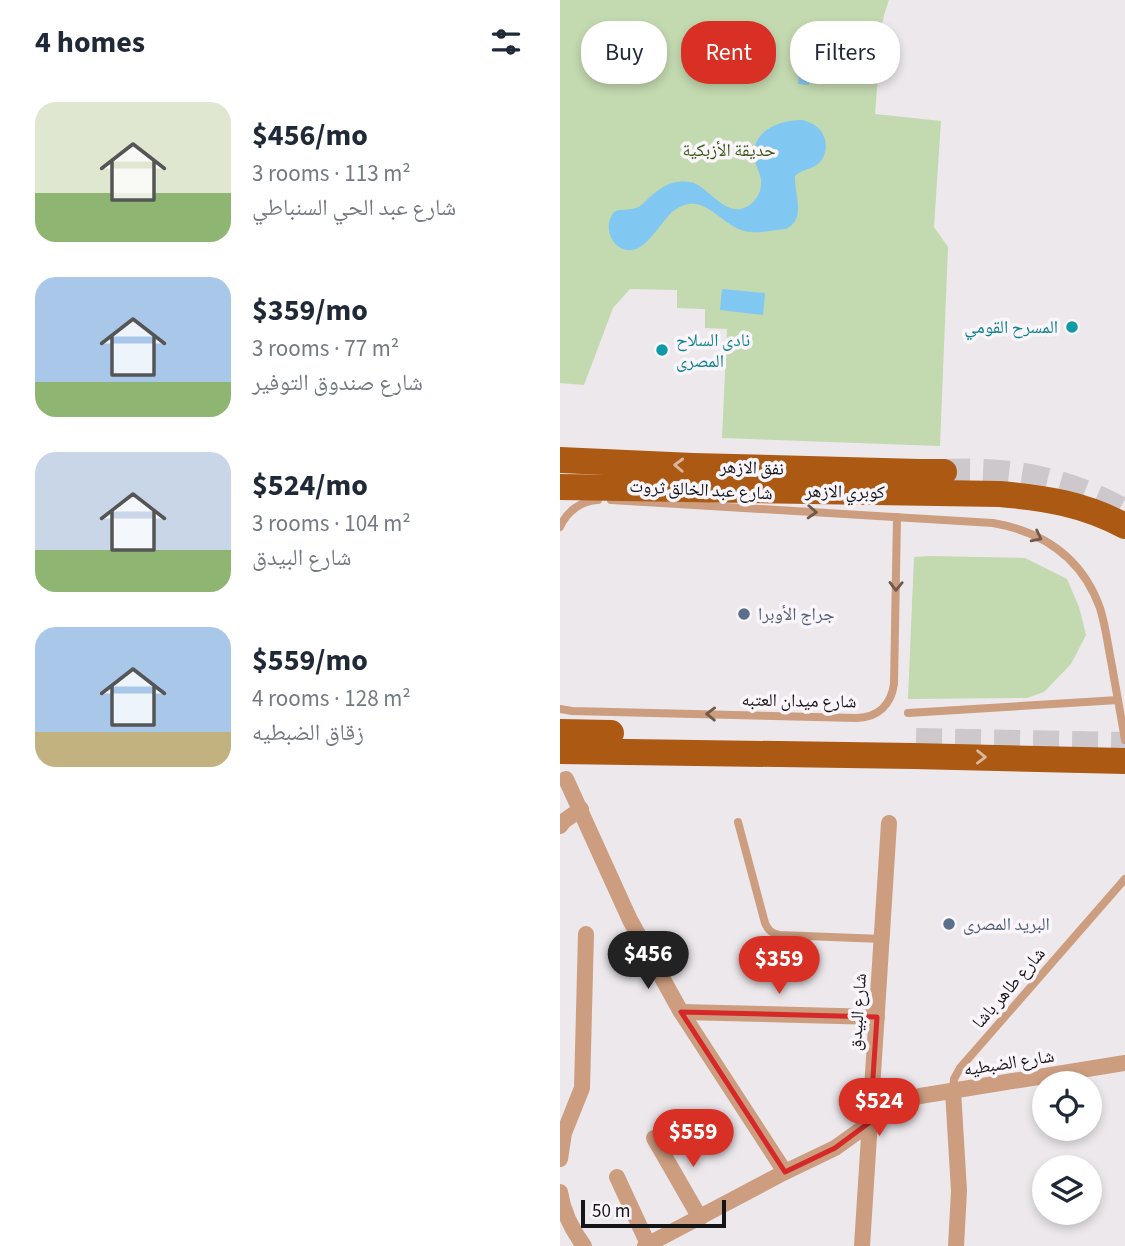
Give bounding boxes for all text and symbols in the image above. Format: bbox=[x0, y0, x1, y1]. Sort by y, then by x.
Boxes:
text: 4 homes bbox=[35, 21, 145, 64]
chip: Buy bbox=[581, 21, 667, 84]
chip: Rent bbox=[681, 21, 776, 84]
chip: Filters bbox=[790, 21, 900, 84]
icon: filters bbox=[487, 23, 525, 61]
text: $456/mo bbox=[252, 114, 368, 157]
icon: home bbox=[91, 130, 175, 214]
park label: حديقة الأزبكية bbox=[682, 138, 776, 163]
text: 3 rooms · 113 m² bbox=[252, 157, 411, 190]
text: شارع عبد الحي السنباطي bbox=[252, 191, 456, 224]
text: $359/mo bbox=[252, 289, 368, 332]
icon: home bbox=[91, 305, 175, 389]
place label: المسرح القومي bbox=[964, 315, 1058, 341]
marker: المسرح القومي bbox=[1064, 319, 1080, 335]
place label: نادى السلاح المصرى bbox=[676, 328, 750, 374]
text: 3 rooms · 77 m² bbox=[252, 332, 399, 365]
marker: نادى السلاح المصرى bbox=[654, 342, 670, 358]
text: شارع صندوق التوفير bbox=[252, 366, 423, 399]
street label: نفق الازهر bbox=[719, 454, 784, 482]
one-way arrow bbox=[674, 458, 685, 473]
text: $524/mo bbox=[252, 464, 368, 507]
street label: شارع عبد الخالق ثروت bbox=[629, 474, 773, 506]
street label: كوبري الازهر bbox=[804, 479, 886, 507]
icon: home bbox=[91, 480, 175, 564]
one-way arrow bbox=[807, 505, 818, 520]
text: 3 rooms · 104 m² bbox=[252, 507, 411, 540]
one-way arrow bbox=[1030, 528, 1042, 542]
text: شارع البيدق bbox=[252, 541, 351, 574]
one-way arrow bbox=[888, 580, 903, 591]
place label: جراج الأوبرا bbox=[758, 602, 835, 627]
marker: جراج الأوبرا bbox=[736, 606, 752, 622]
text: $559/mo bbox=[252, 639, 368, 682]
icon: home bbox=[91, 655, 175, 739]
text: 4 rooms · 128 m² bbox=[252, 682, 411, 715]
street label: شارع ميدان العتبه bbox=[741, 687, 857, 715]
one-way arrow bbox=[705, 707, 716, 722]
text: زقاق الضبطيه bbox=[252, 716, 364, 749]
one-way arrow bbox=[976, 750, 987, 765]
place label: البريد المصرى bbox=[963, 912, 1050, 937]
marker: البريد المصرى bbox=[941, 916, 957, 932]
pin: $456 bbox=[607, 932, 689, 991]
pin: $359 bbox=[738, 936, 820, 996]
text: $456 bbox=[624, 937, 672, 970]
text: $359 bbox=[755, 942, 803, 975]
street label: شارع طاهر باشا bbox=[967, 942, 1051, 1034]
street label: شارع البيدق bbox=[843, 972, 873, 1052]
street label: شارع الضبطيه bbox=[962, 1044, 1056, 1082]
map controls bbox=[1032, 1071, 1102, 1225]
button: locate bbox=[1032, 1071, 1102, 1141]
pin: $524 bbox=[838, 1078, 920, 1138]
text: $524 bbox=[855, 1084, 903, 1117]
pin: $559 bbox=[652, 1110, 734, 1169]
text: $559 bbox=[669, 1115, 717, 1148]
button: layers bbox=[1032, 1155, 1102, 1225]
scale bar bbox=[581, 1197, 726, 1229]
text: 50 m bbox=[592, 1198, 630, 1225]

